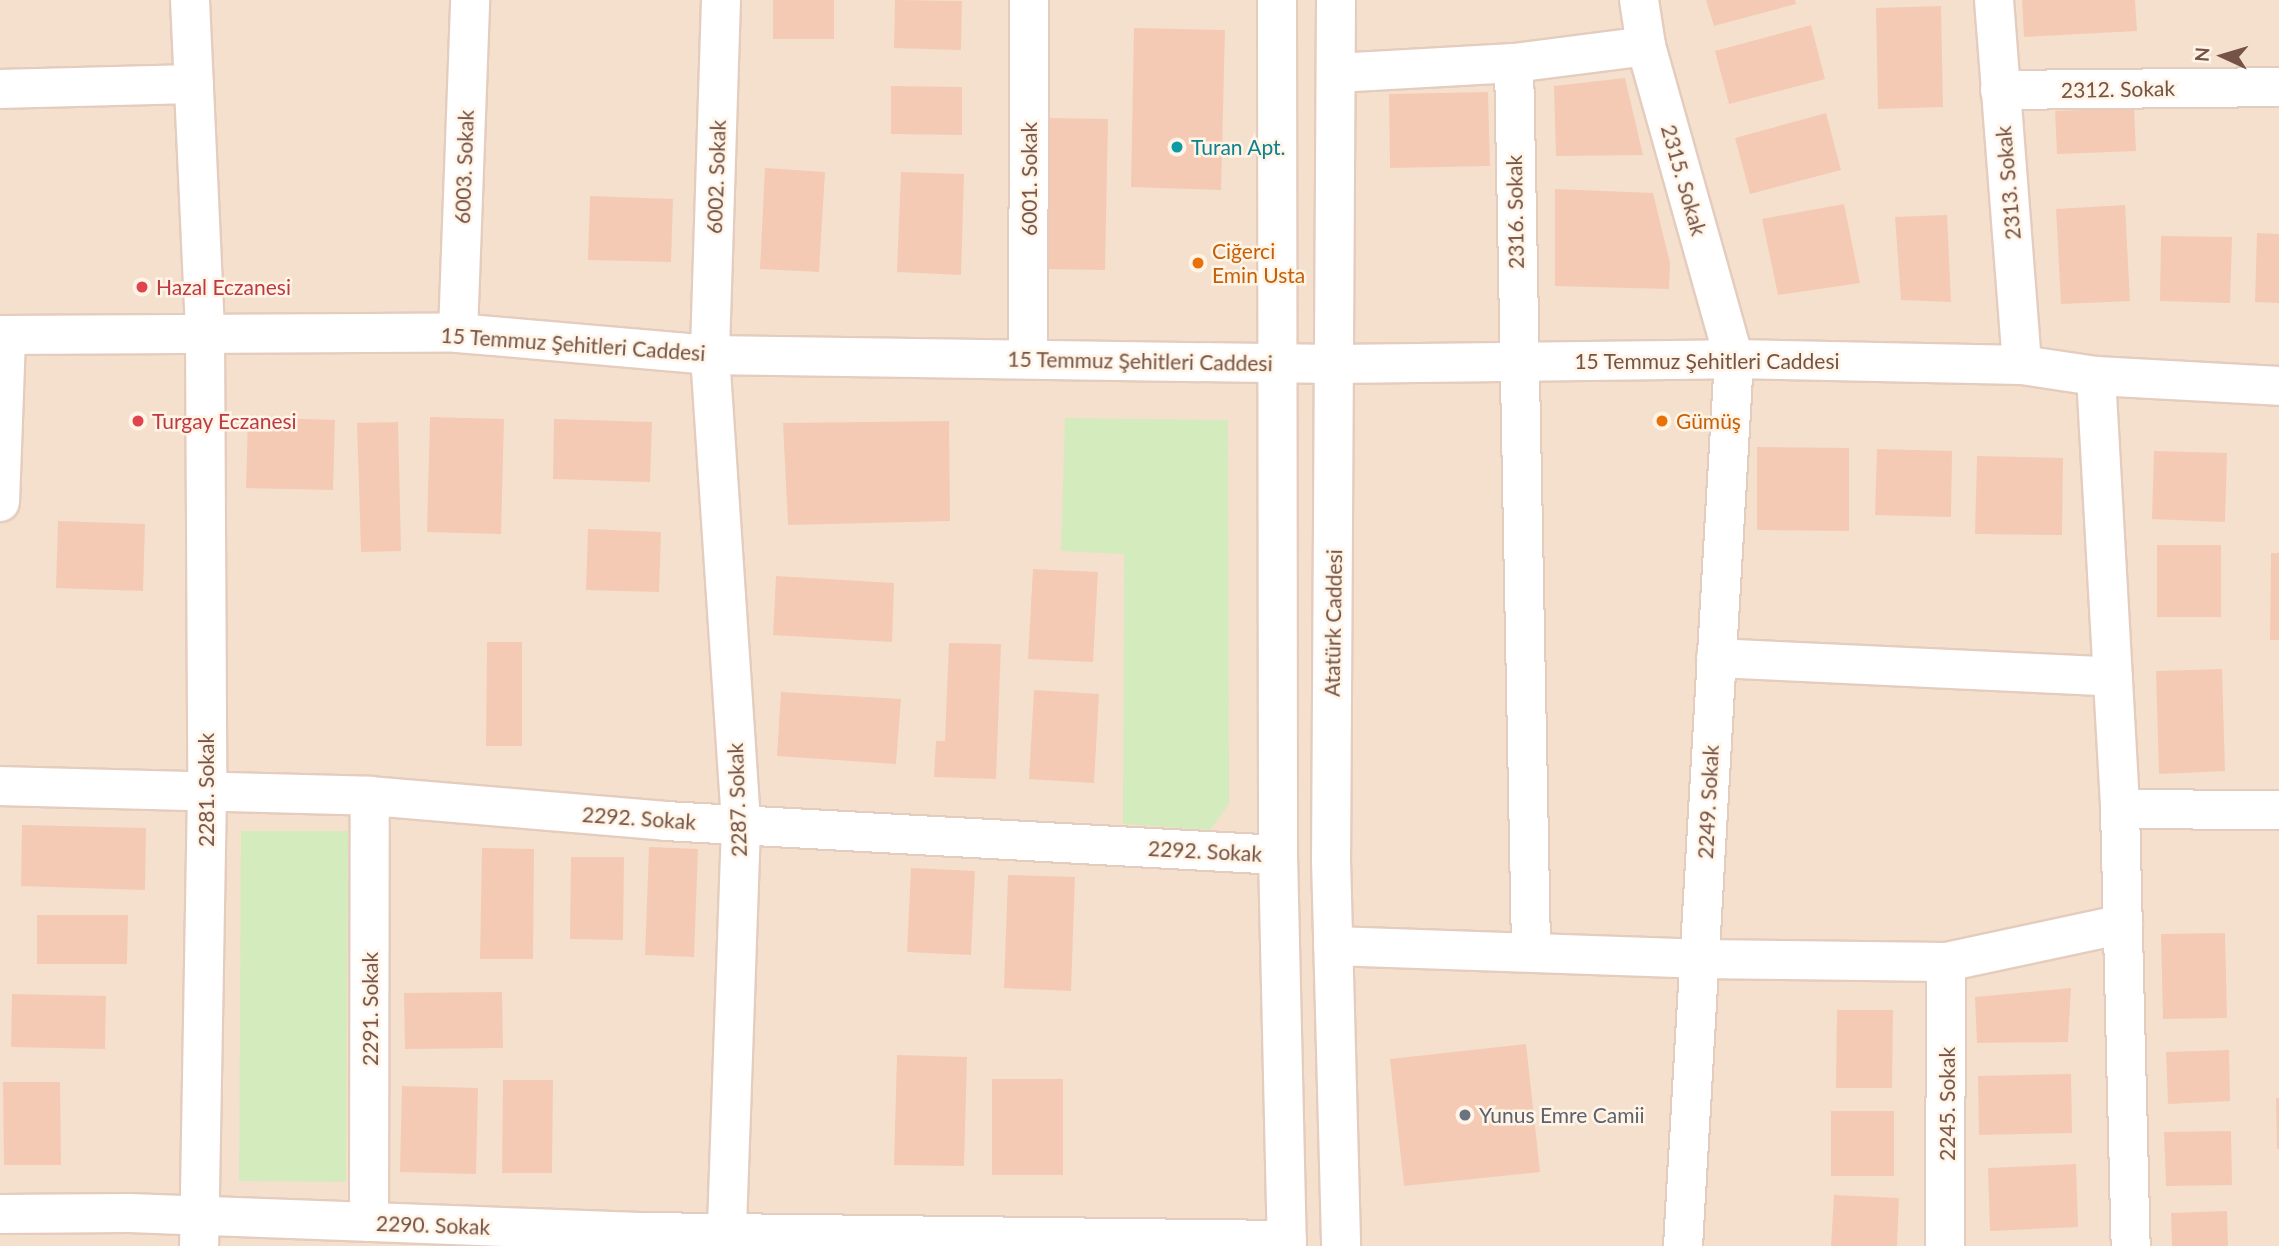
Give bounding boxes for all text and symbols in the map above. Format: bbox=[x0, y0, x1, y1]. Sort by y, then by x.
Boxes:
north arrow bbox=[2188, 21, 2258, 91]
text: N bbox=[2190, 46, 2214, 63]
street label: 2312. Sokak bbox=[2061, 75, 2175, 103]
street label: 6003. Sokak bbox=[449, 110, 479, 224]
street label: 6002. Sokak bbox=[701, 120, 731, 234]
street label: 6001. Sokak bbox=[1016, 122, 1042, 236]
street label: 2315. Sokak bbox=[1656, 122, 1712, 238]
street label: 2313. Sokak bbox=[1990, 125, 2026, 241]
place label: Turan Apt. bbox=[1191, 134, 1286, 160]
marker: Turan Apt. bbox=[1169, 139, 1185, 155]
street label: 2316. Sokak bbox=[1501, 155, 1529, 269]
place label: Ciğerci Emin Usta bbox=[1212, 238, 1305, 288]
marker: Ciğerci Emin Usta bbox=[1190, 255, 1206, 271]
place label: Hazal Eczanesi bbox=[156, 274, 291, 300]
marker: Hazal Eczanesi bbox=[134, 279, 150, 295]
street label: 15 Temmuz Şehitleri Caddesi bbox=[440, 322, 706, 366]
street label: 15 Temmuz Şehitleri Caddesi bbox=[1007, 346, 1273, 376]
street label: 15 Temmuz Şehitleri Caddesi bbox=[1574, 348, 1840, 374]
place label: Turgay Eczanesi bbox=[152, 408, 297, 434]
place label: Gümüş bbox=[1676, 408, 1741, 434]
marker: Turgay Eczanesi bbox=[130, 413, 146, 429]
marker: Gümüş bbox=[1654, 413, 1670, 429]
street label: Atatürk Caddesi bbox=[1319, 549, 1347, 697]
street label: 2281. Sokak bbox=[193, 733, 219, 847]
street label: 2287. Sokak bbox=[722, 743, 752, 857]
street label: 2249. Sokak bbox=[1692, 744, 1724, 860]
street label: 2292. Sokak bbox=[581, 801, 697, 835]
street label: 2292. Sokak bbox=[1147, 835, 1263, 867]
street label: 2291. Sokak bbox=[357, 952, 383, 1066]
street label: 2245. Sokak bbox=[1934, 1047, 1960, 1161]
place label: Yunus Emre Camii bbox=[1479, 1102, 1645, 1128]
marker: Yunus Emre Camii bbox=[1457, 1107, 1473, 1123]
street label: 2290. Sokak bbox=[376, 1210, 490, 1240]

